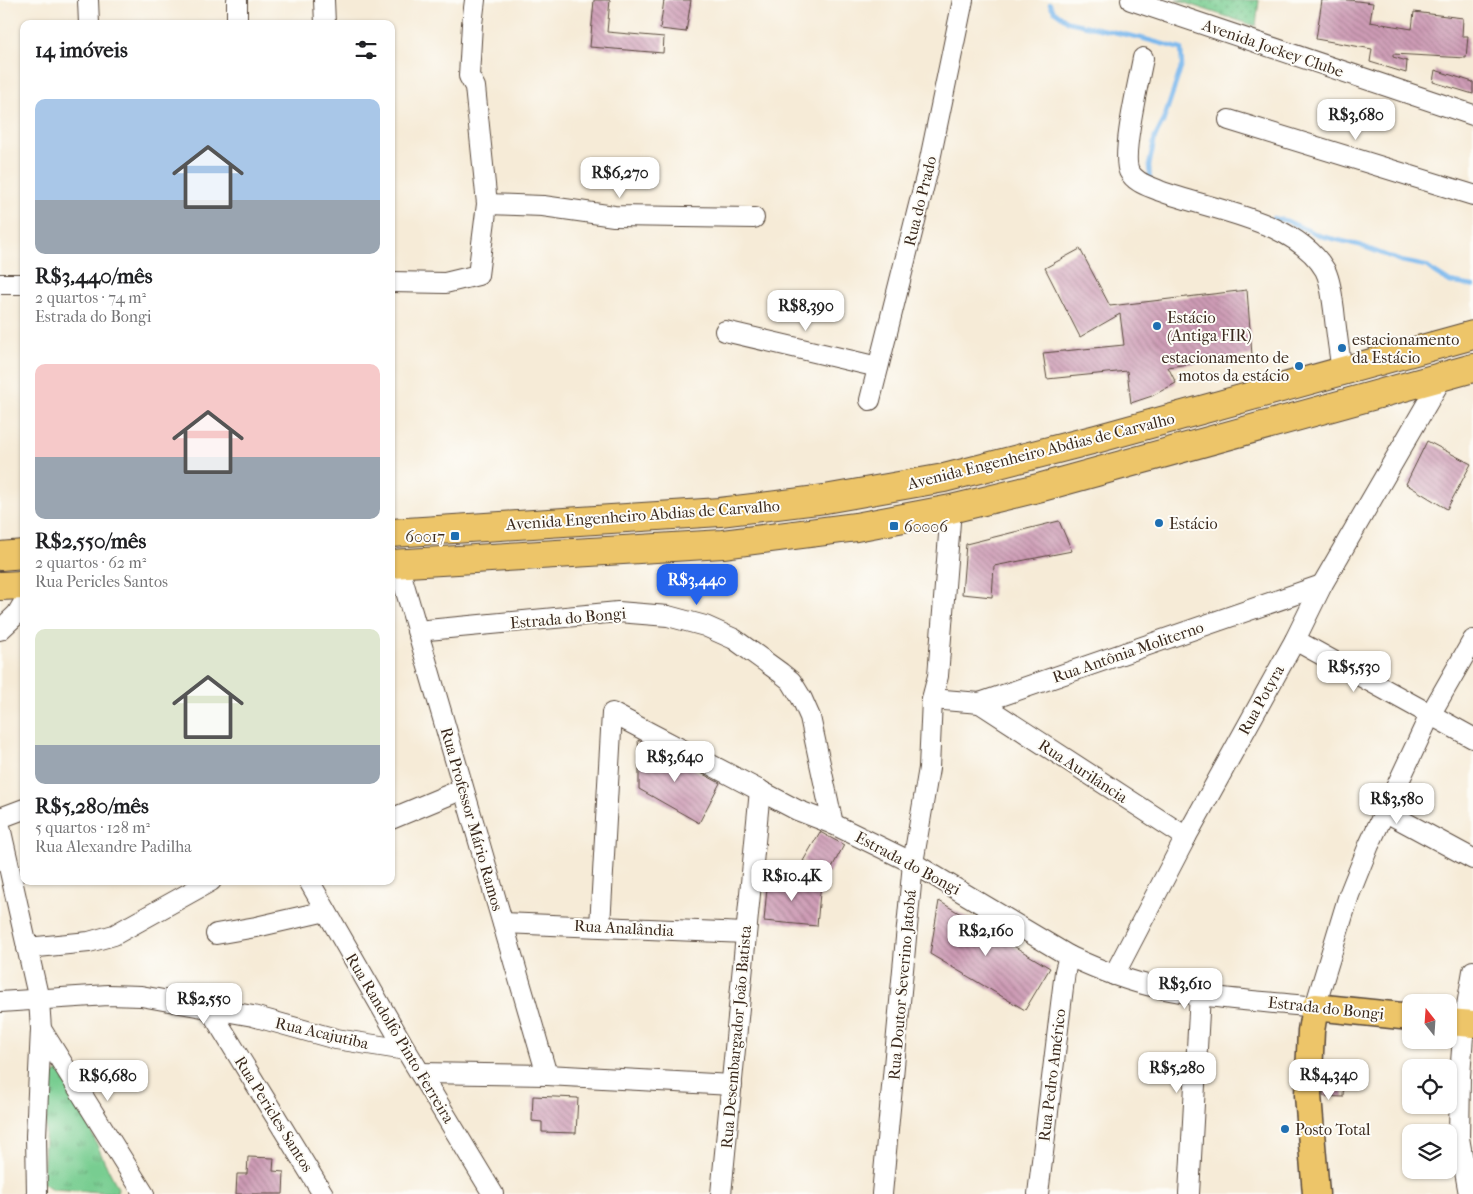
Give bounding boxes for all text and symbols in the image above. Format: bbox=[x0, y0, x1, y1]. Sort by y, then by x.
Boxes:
street label: Avenida Jockey Clube bbox=[1199, 15, 1346, 81]
icon: filters bbox=[352, 36, 380, 64]
text: 14 imóveis bbox=[35, 38, 128, 62]
pin: R$3,680 bbox=[1310, 98, 1402, 141]
text: R$3,680 bbox=[1328, 105, 1384, 124]
icon: home bbox=[163, 132, 253, 222]
street label: Rua do Prado bbox=[900, 154, 940, 248]
pin: R$6,270 bbox=[574, 156, 666, 199]
text: R$6,270 bbox=[591, 163, 649, 182]
text: R$3,440/mês bbox=[35, 264, 152, 288]
text: 2 quartos · 74 m² bbox=[35, 288, 146, 307]
pin: R$8,390 bbox=[760, 290, 852, 332]
text: R$8,390 bbox=[778, 296, 834, 315]
text: Estrada do Bongi bbox=[35, 307, 151, 326]
place label: Estácio (Antiga FIR) bbox=[1167, 308, 1252, 345]
marker: Estácio (Antiga FIR) bbox=[1151, 320, 1163, 332]
place label: estacionamento da Estácio bbox=[1352, 330, 1459, 367]
marker: estacionamento da Estácio bbox=[1336, 342, 1348, 354]
place label: estacionamento de motos da estácio bbox=[1162, 348, 1289, 385]
marker: estacionamento de motos da estácio bbox=[1293, 360, 1305, 372]
icon: home bbox=[163, 397, 253, 487]
street label: Avenida Engenheiro Abdias de Carvalho bbox=[905, 409, 1176, 494]
street label: Avenida Engenheiro Abdias de Carvalho bbox=[505, 496, 781, 534]
place label: Estácio bbox=[1169, 514, 1218, 533]
place label: 60006 bbox=[904, 517, 948, 536]
marker: Estácio bbox=[1153, 517, 1165, 529]
marker: 60006 bbox=[888, 520, 900, 532]
place label: 60017 bbox=[405, 527, 445, 546]
text: R$2,550/mês bbox=[35, 529, 146, 553]
marker: 60017 bbox=[449, 530, 461, 542]
text: 2 quartos · 62 m² bbox=[35, 553, 146, 572]
pin: R$3,440 bbox=[651, 564, 743, 606]
text: R$3,440 bbox=[668, 570, 726, 589]
text: Rua Pericles Santos bbox=[35, 572, 168, 591]
street label: Estrada do Bongi bbox=[509, 603, 627, 633]
street label: Rua Antônia Moliterno bbox=[1050, 617, 1206, 687]
pin: R$5,530 bbox=[1308, 650, 1400, 693]
text: R$5,530 bbox=[1328, 657, 1380, 676]
street label: Rua Potyra bbox=[1234, 661, 1288, 738]
icon: home bbox=[163, 662, 253, 752]
street label: Rua Professor Mário Ramos bbox=[437, 725, 507, 913]
street label: Rua Aurilância bbox=[1035, 735, 1132, 807]
pin: R$3,640 bbox=[629, 740, 721, 783]
text: R$3,640 bbox=[646, 747, 704, 766]
pin: R$3,580 bbox=[1351, 782, 1443, 825]
text: R$3,580 bbox=[1370, 789, 1424, 808]
text: R$5,280/mês bbox=[35, 794, 149, 818]
text: 5 quartos · 128 m² bbox=[35, 818, 150, 837]
street label: Estrada do Bongi bbox=[852, 827, 964, 899]
text: Rua Alexandre Padilha bbox=[35, 837, 192, 856]
pin: R$10.4K bbox=[746, 860, 838, 902]
text: R$10.4K bbox=[762, 866, 822, 885]
street label: Rua Doutor Severino Jatobá bbox=[884, 888, 920, 1081]
pin: R$2,160 bbox=[940, 914, 1032, 957]
street label: Rua Analândia bbox=[573, 916, 675, 940]
text: R$2,160 bbox=[958, 921, 1014, 940]
street label: Rua Desembargador João Batista bbox=[717, 924, 755, 1149]
street label: Rua Randolfo Pinto Ferreira bbox=[342, 950, 459, 1127]
pin: R$3,610 bbox=[1139, 968, 1231, 1010]
text: R$3,610 bbox=[1158, 974, 1212, 993]
pin: R$2,550 bbox=[158, 982, 250, 1025]
text: R$2,550 bbox=[177, 989, 231, 1008]
street label: Estrada do Bongi bbox=[1267, 992, 1385, 1024]
north arrow bbox=[1402, 994, 1458, 1049]
map controls bbox=[1402, 994, 1457, 1179]
street label: Rua Pedro Américo bbox=[1034, 1008, 1070, 1142]
street label: Rua Acajutiba bbox=[273, 1013, 371, 1053]
pin: R$5,280 bbox=[1131, 1052, 1223, 1094]
street label: Rua Pericles Santos bbox=[231, 1053, 317, 1176]
text: R$5,280 bbox=[1149, 1058, 1205, 1077]
pin: R$4,340 bbox=[1283, 1058, 1375, 1101]
button: locate bbox=[1402, 1059, 1457, 1114]
pin: R$6,680 bbox=[62, 1060, 154, 1102]
text: R$4,340 bbox=[1300, 1065, 1358, 1084]
text: R$6,680 bbox=[79, 1066, 137, 1085]
place label: Posto Total bbox=[1295, 1120, 1371, 1139]
marker: Posto Total bbox=[1279, 1123, 1291, 1135]
button: layers bbox=[1402, 1124, 1457, 1179]

